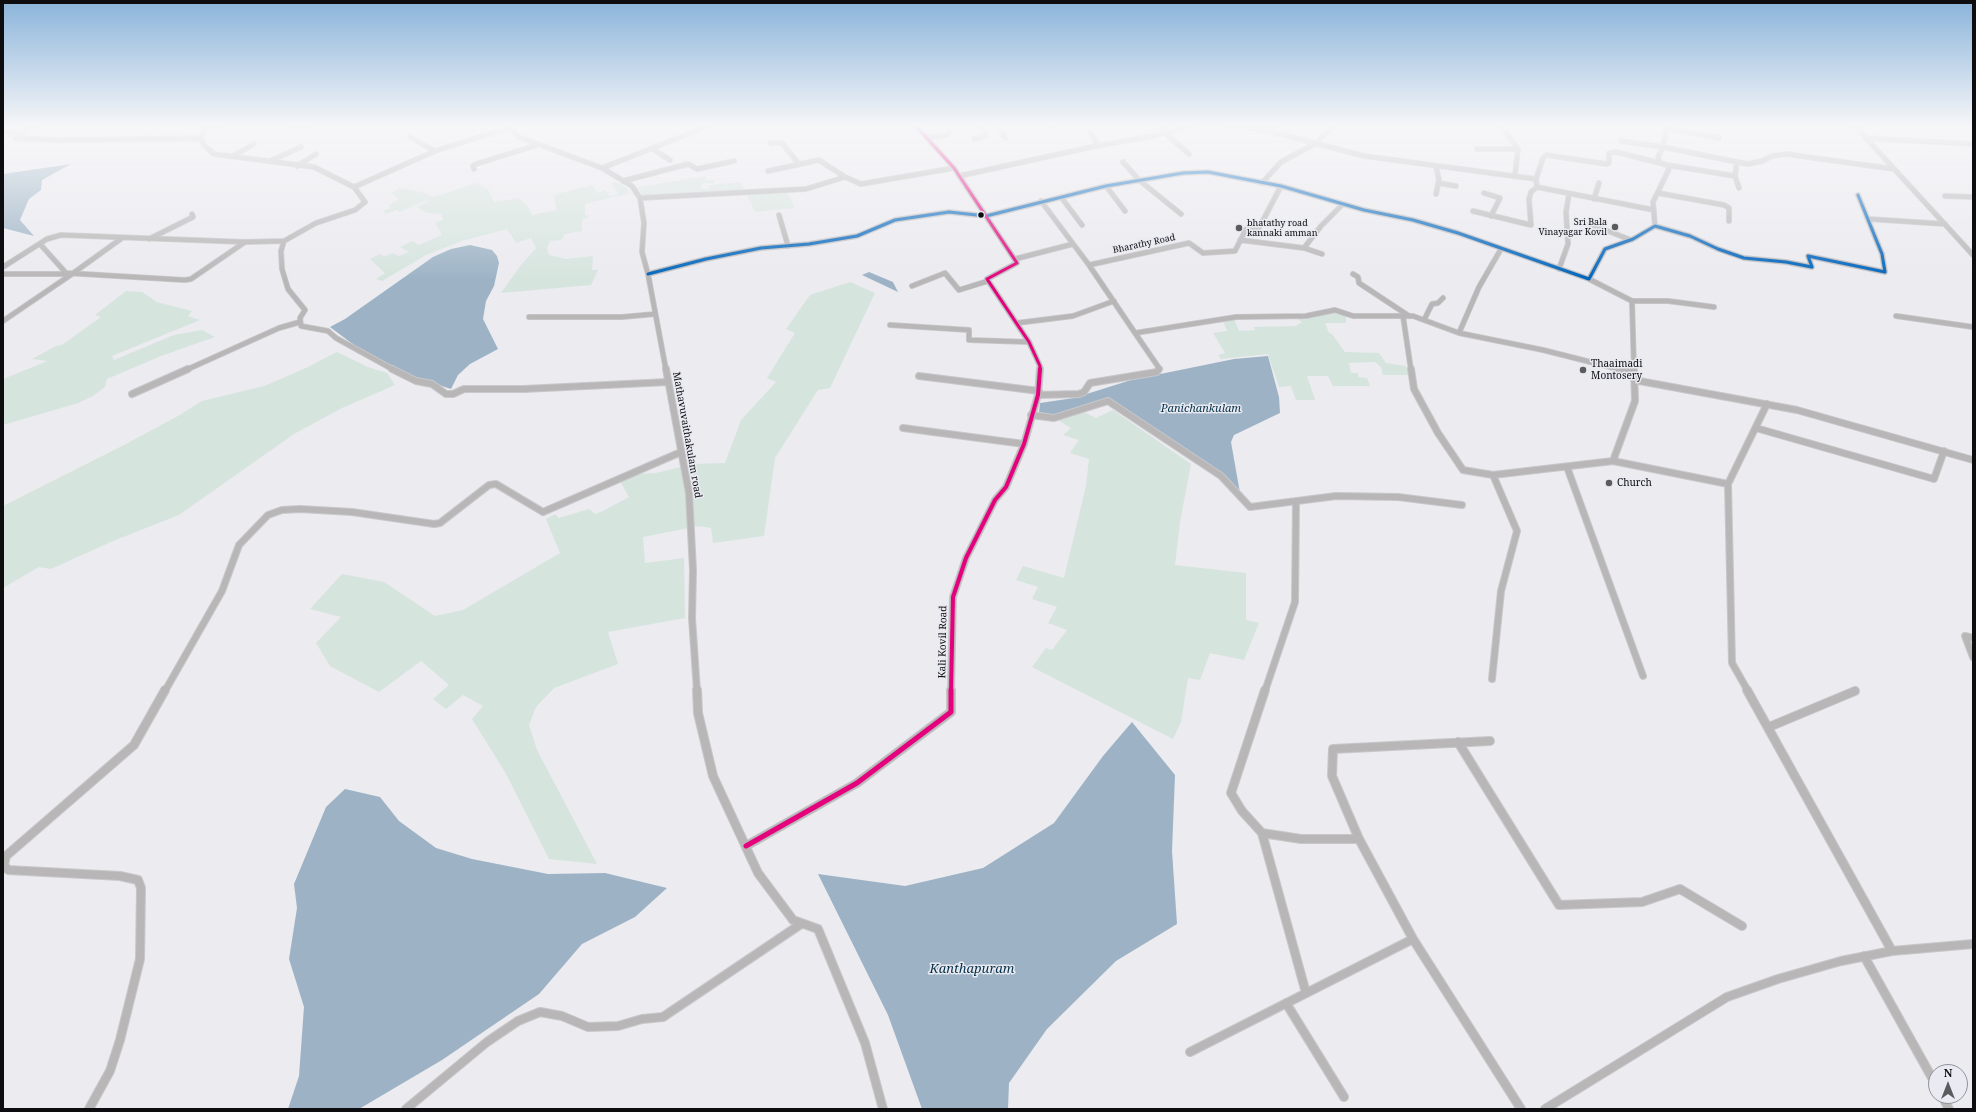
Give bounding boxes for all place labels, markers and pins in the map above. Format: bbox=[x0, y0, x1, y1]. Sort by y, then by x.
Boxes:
unlabelled marker bbox=[976, 210, 986, 220]
place label: Sri Bala Vinayagar Kovil bbox=[1539, 217, 1607, 238]
place label: bhatathy road kannaki amman bbox=[1247, 218, 1317, 239]
marker: Sri Bala Vinayagar Kovil bbox=[1610, 222, 1620, 232]
marker: bhatathy road kannaki amman bbox=[1234, 223, 1244, 233]
place label: Thaaimadi Montosery bbox=[1591, 358, 1642, 382]
marker: Thaaimadi Montosery bbox=[1578, 365, 1588, 375]
place label: Church bbox=[1617, 477, 1652, 489]
marker: Church bbox=[1604, 478, 1614, 488]

